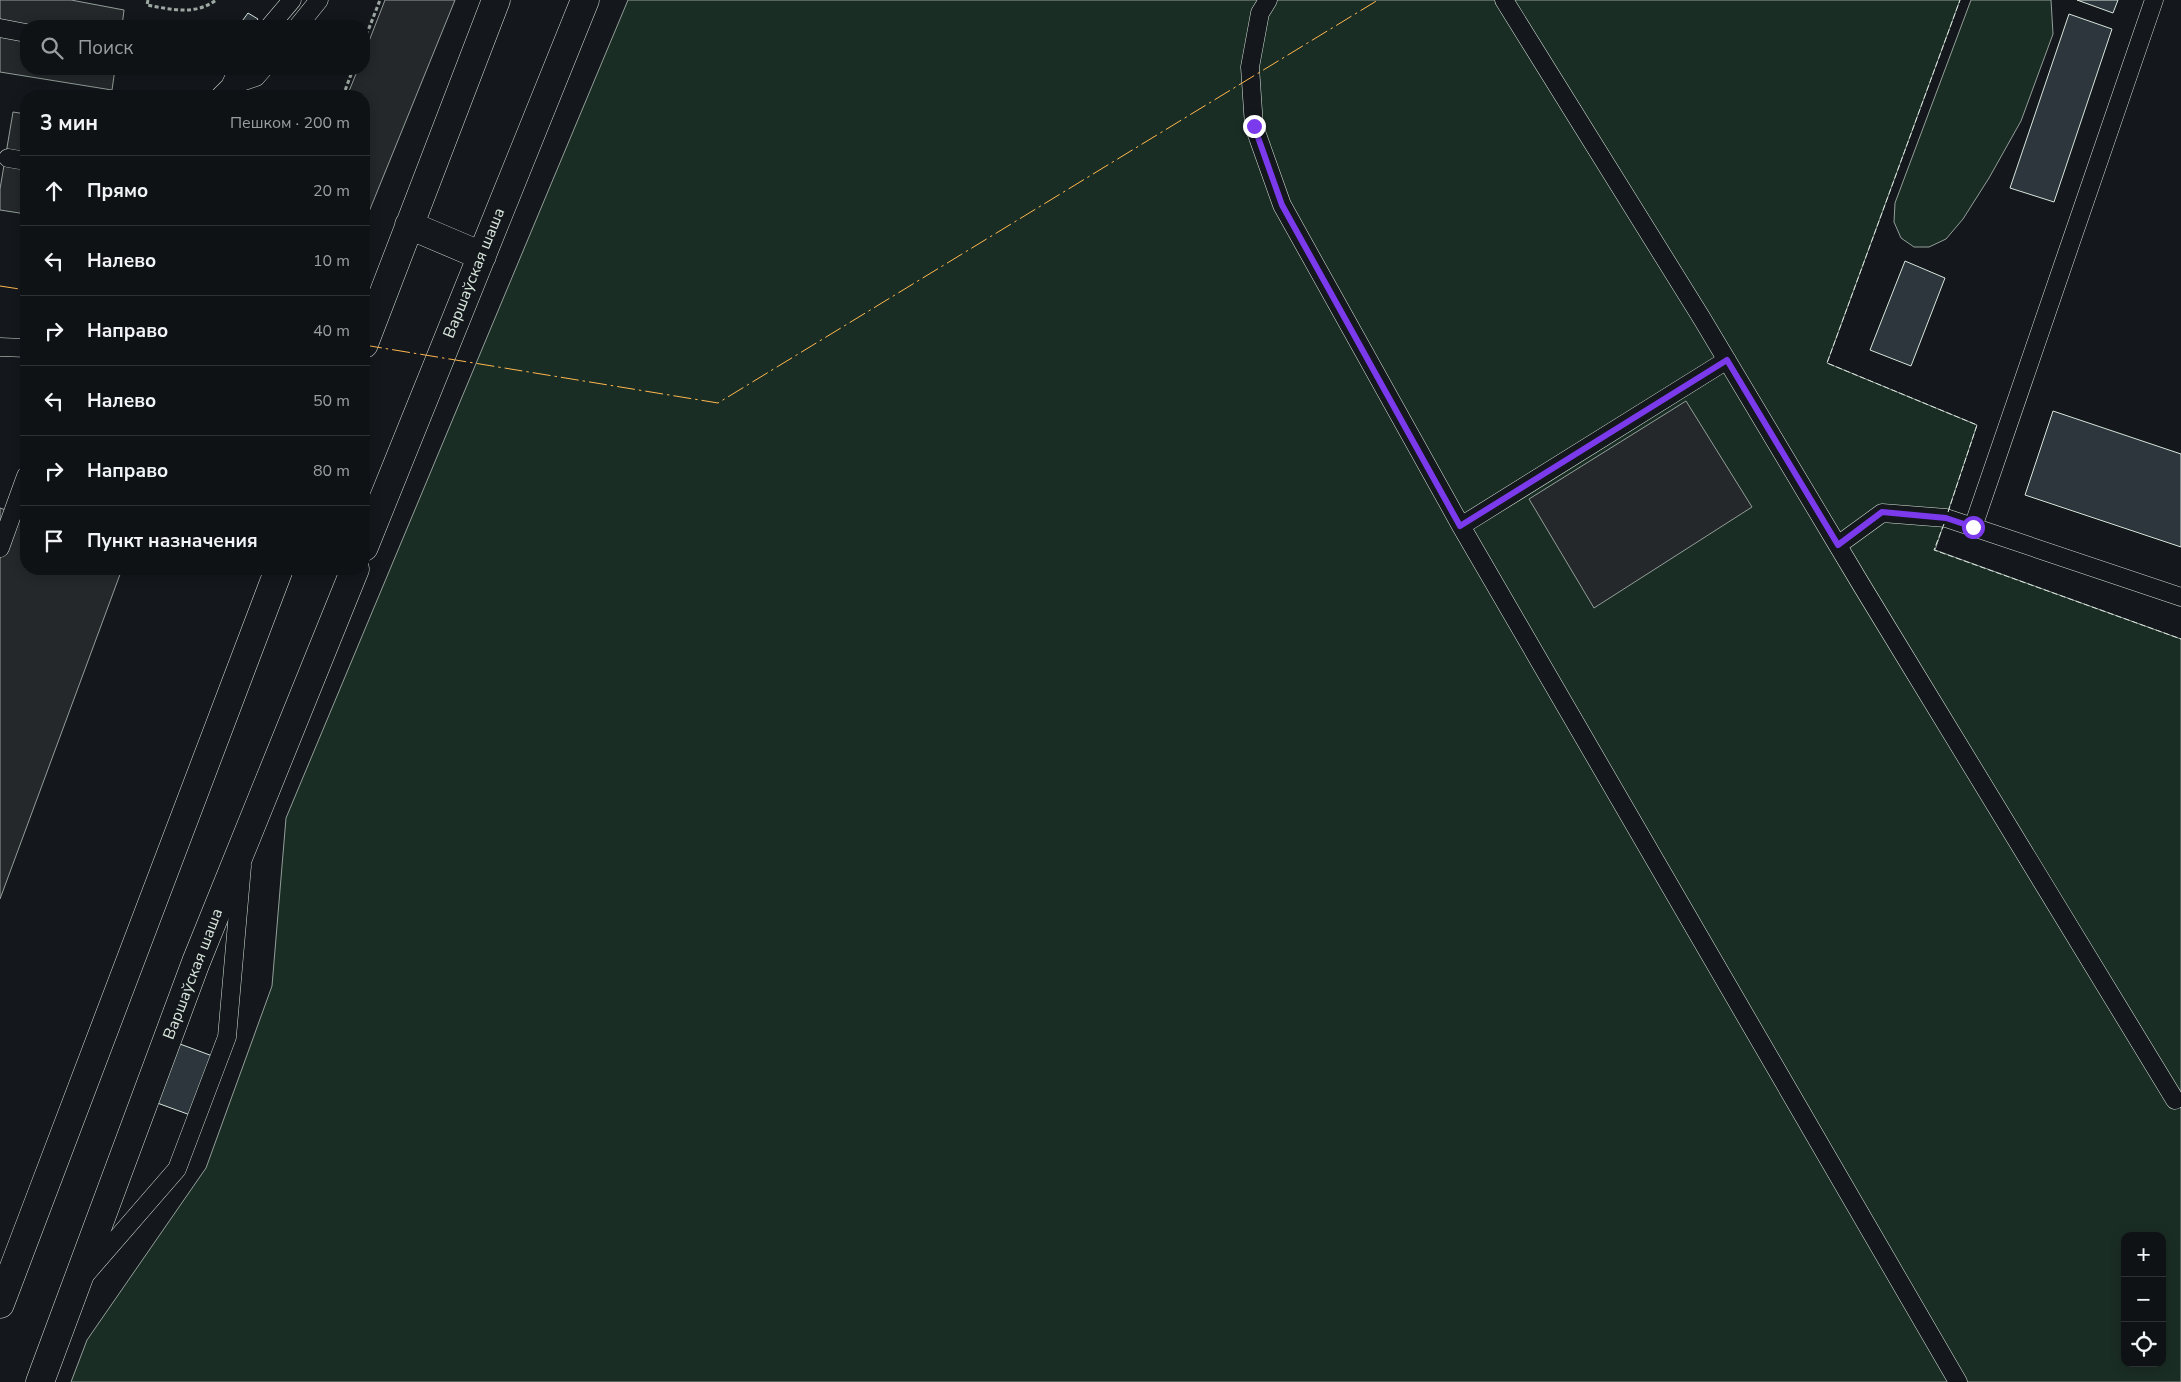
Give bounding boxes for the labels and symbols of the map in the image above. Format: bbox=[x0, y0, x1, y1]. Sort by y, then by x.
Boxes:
route end bbox=[1243, 115, 1266, 138]
street label: Варшаўская шаша bbox=[438, 205, 510, 341]
route start bbox=[1962, 516, 1985, 539]
street label: Варшаўская шаша bbox=[158, 905, 228, 1043]

